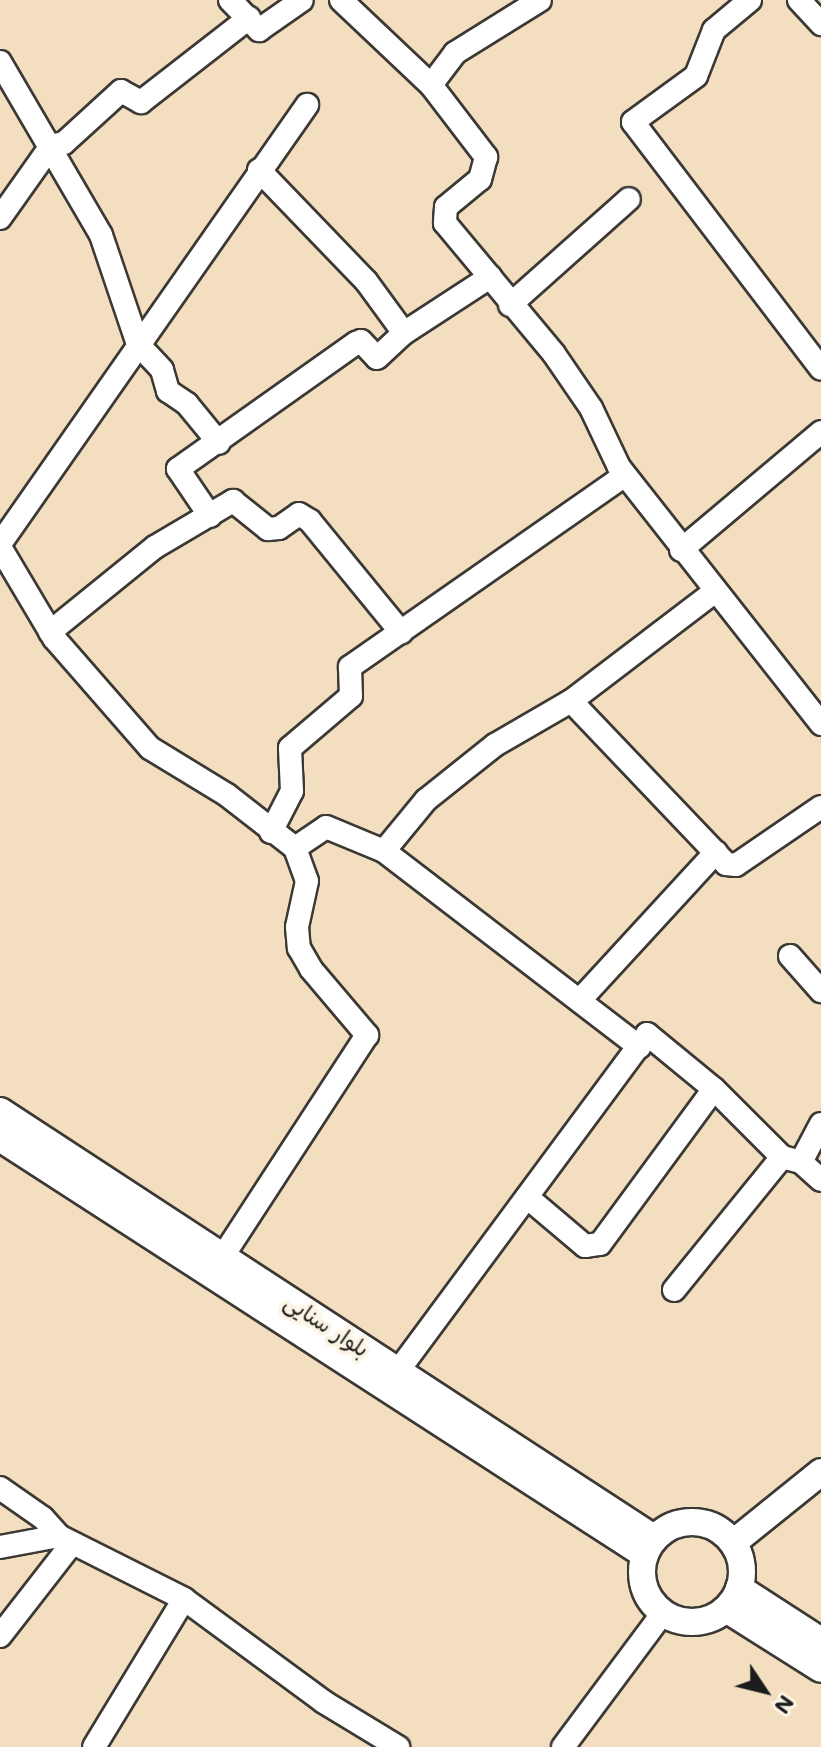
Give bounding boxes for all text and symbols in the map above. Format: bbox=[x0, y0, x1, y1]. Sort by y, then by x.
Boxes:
street label: بلوار سنایی bbox=[280, 1288, 374, 1362]
north arrow bbox=[725, 1651, 805, 1731]
text: N bbox=[768, 1690, 802, 1720]

